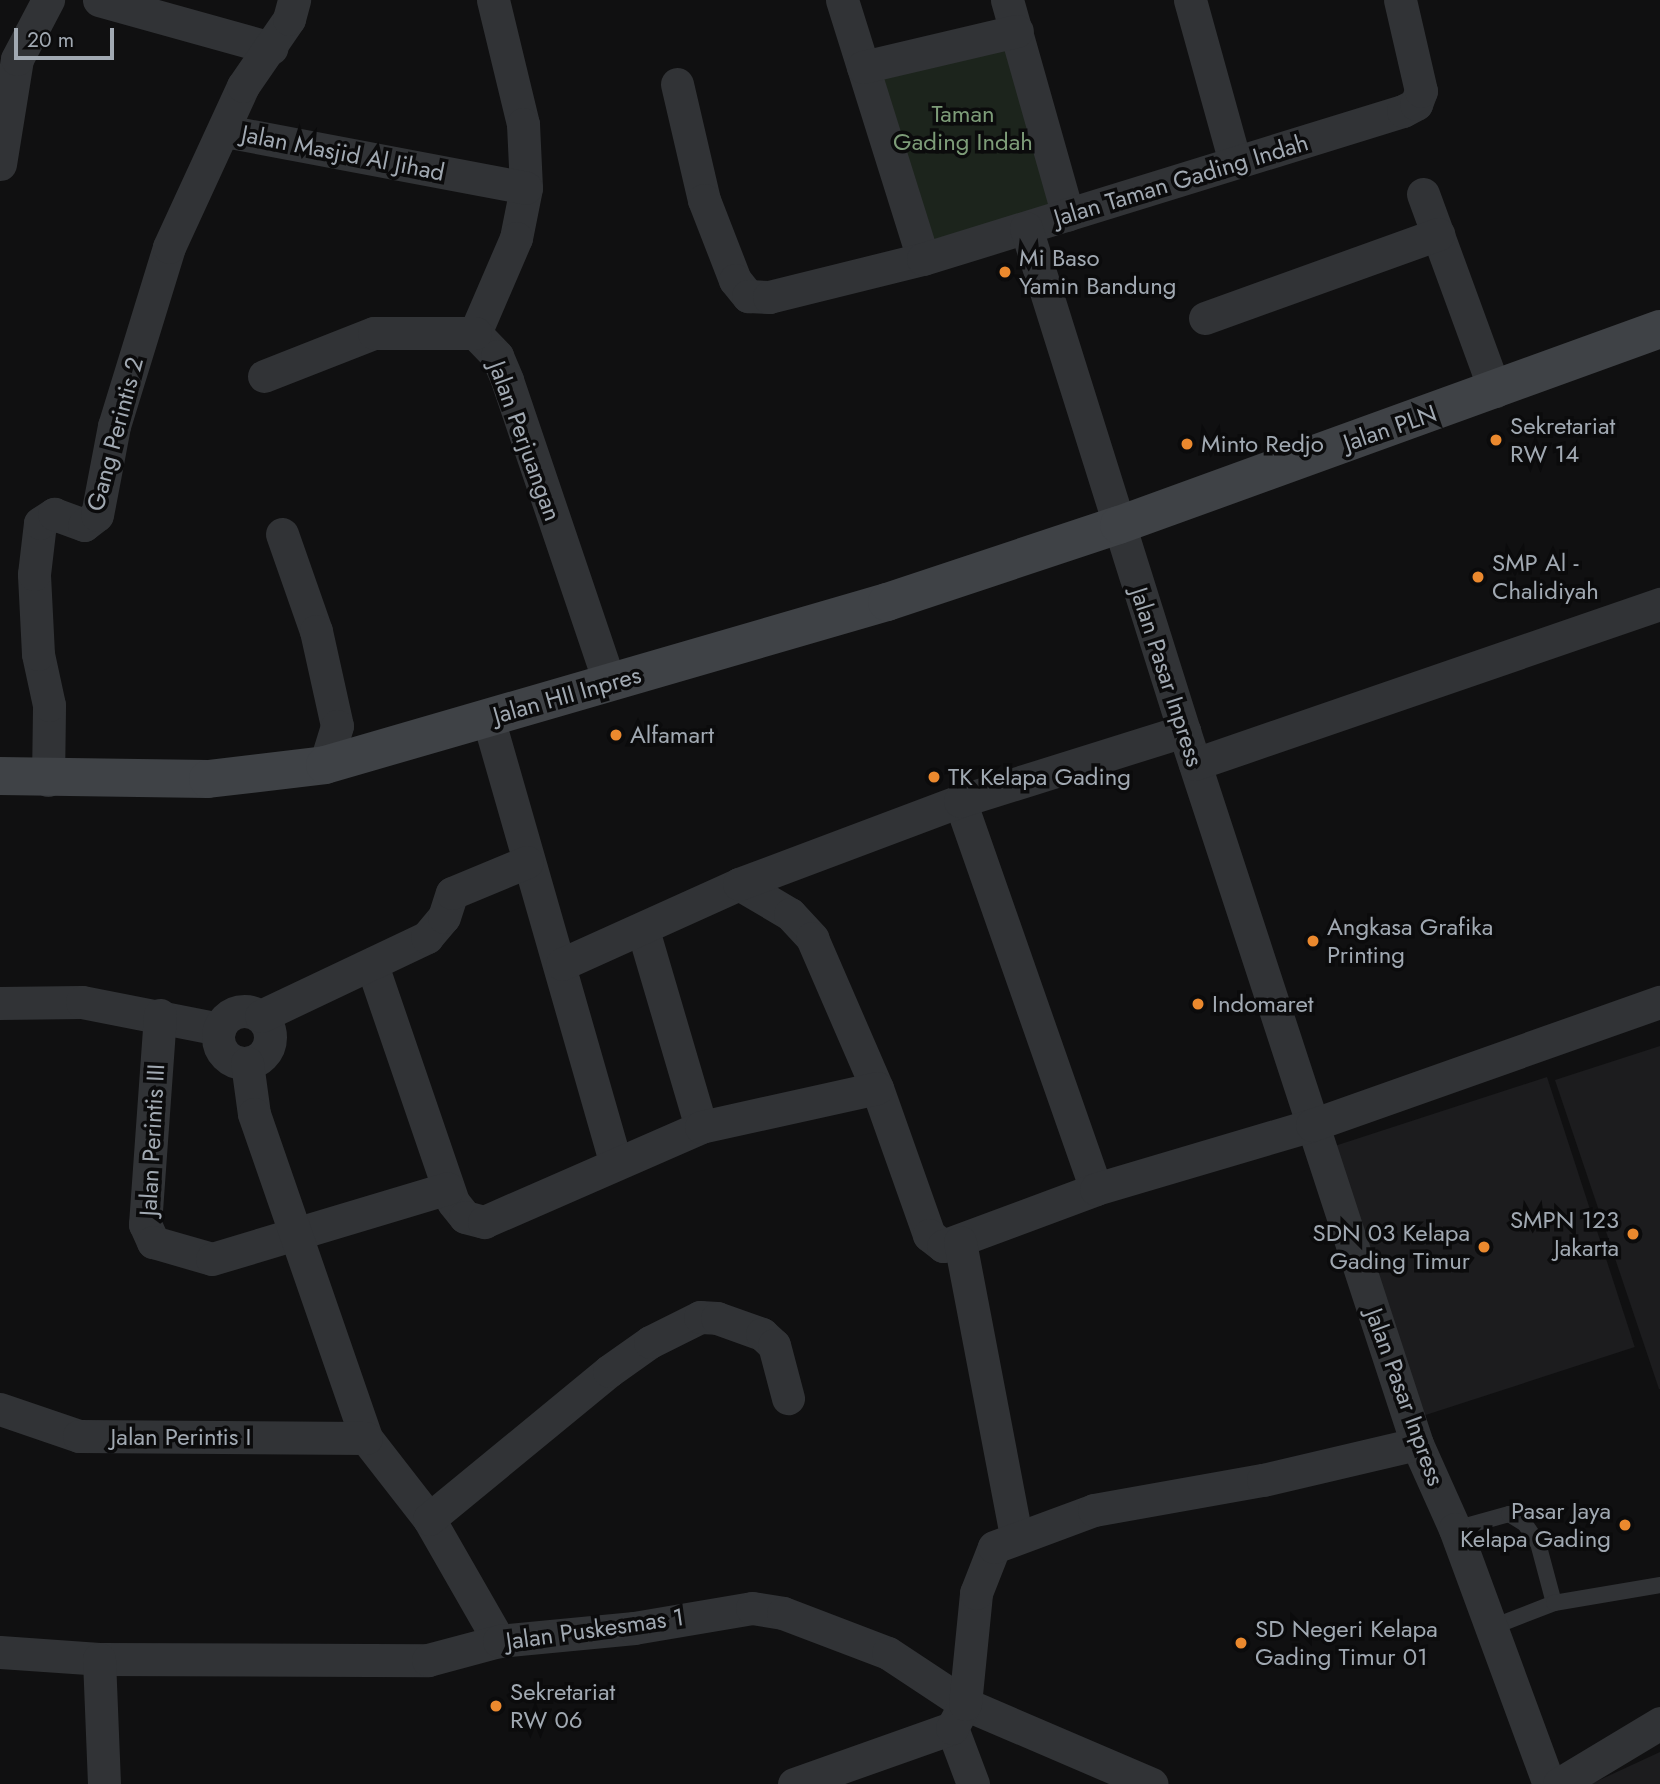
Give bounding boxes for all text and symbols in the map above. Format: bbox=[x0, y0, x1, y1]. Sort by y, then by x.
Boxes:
scale bar bbox=[18, 14, 117, 58]
text: 20 m bbox=[27, 25, 74, 55]
park label: Taman Gading Indah bbox=[893, 100, 1033, 156]
street label: Jalan Masjid Al Jihad bbox=[239, 119, 447, 187]
street label: Jalan Taman Gading Indah bbox=[1050, 128, 1312, 232]
place label: Mi Baso Yamin Bandung bbox=[1019, 244, 1176, 300]
marker: Mi Baso Yamin Bandung bbox=[997, 264, 1013, 280]
street label: Gang Perintis 2 bbox=[81, 354, 149, 514]
street label: Jalan Perjuangan bbox=[483, 357, 567, 525]
street label: Jalan PLN bbox=[1340, 399, 1440, 457]
place label: Sekretariat RW 14 bbox=[1510, 412, 1615, 468]
place label: Minto Redjo bbox=[1201, 430, 1324, 458]
marker: Sekretariat RW 14 bbox=[1488, 432, 1504, 448]
marker: Minto Redjo bbox=[1179, 436, 1195, 452]
place label: SMP Al - Chalidiyah bbox=[1492, 549, 1599, 605]
marker: SMP Al - Chalidiyah bbox=[1470, 569, 1486, 585]
street label: Jalan Pasar Inpress bbox=[1124, 584, 1210, 770]
street label: Jalan HII Inpres bbox=[490, 660, 644, 730]
place label: Alfamart bbox=[630, 721, 714, 749]
marker: Alfamart bbox=[608, 727, 624, 743]
place label: TK Kelapa Gading bbox=[948, 763, 1131, 791]
marker: TK Kelapa Gading bbox=[926, 769, 942, 785]
place label: Angkasa Grafika Printing bbox=[1327, 913, 1493, 969]
marker: Angkasa Grafika Printing bbox=[1305, 933, 1321, 949]
place label: Indomaret bbox=[1212, 990, 1314, 1018]
marker: Indomaret bbox=[1190, 996, 1206, 1012]
street label: Jalan Perintis III bbox=[134, 1063, 170, 1217]
place label: SMPN 123 Jakarta bbox=[1510, 1206, 1619, 1262]
place label: SDN 03 Kelapa Gading Timur bbox=[1313, 1219, 1470, 1275]
marker: SMPN 123 Jakarta bbox=[1625, 1226, 1641, 1242]
marker: SDN 03 Kelapa Gading Timur bbox=[1476, 1239, 1492, 1255]
street label: Jalan Pasar Inpress bbox=[1360, 1304, 1450, 1490]
street label: Jalan Perintis I bbox=[111, 1423, 251, 1451]
place label: Pasar Jaya Kelapa Gading bbox=[1460, 1497, 1611, 1553]
marker: Pasar Jaya Kelapa Gading bbox=[1617, 1517, 1633, 1533]
street label: Jalan Puskesmas 1 bbox=[504, 1602, 686, 1656]
place label: SD Negeri Kelapa Gading Timur 01 bbox=[1255, 1615, 1438, 1671]
marker: SD Negeri Kelapa Gading Timur 01 bbox=[1233, 1635, 1249, 1651]
place label: Sekretariat RW 06 bbox=[510, 1678, 615, 1734]
marker: Sekretariat RW 06 bbox=[488, 1698, 504, 1714]

